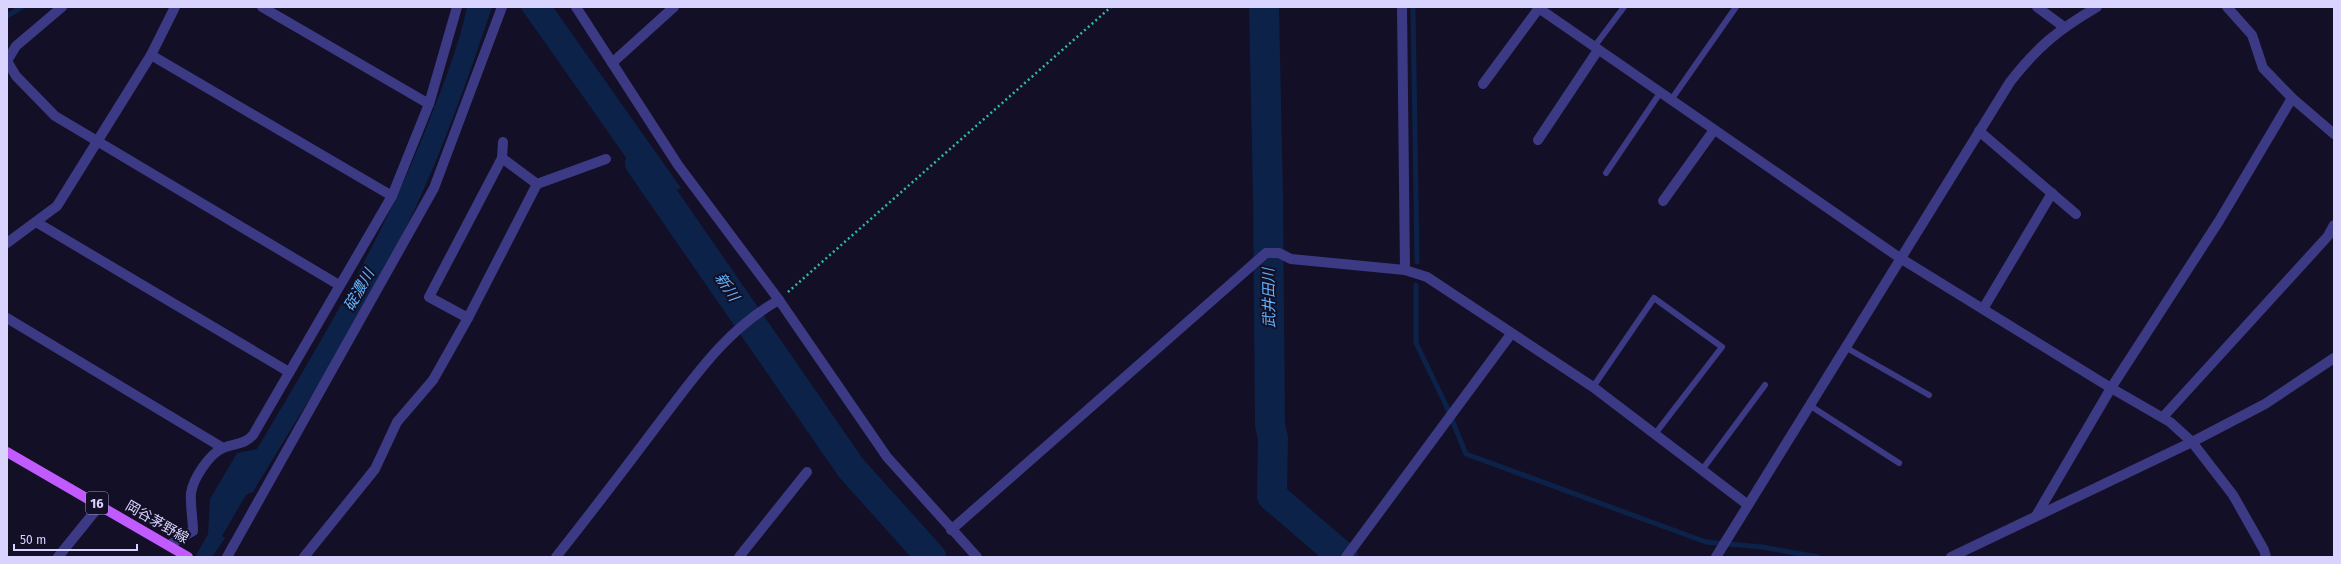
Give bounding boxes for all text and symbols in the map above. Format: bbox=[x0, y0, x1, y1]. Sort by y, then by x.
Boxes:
water label: 碇濃川 bbox=[340, 264, 379, 314]
water label: 武井田川 bbox=[1259, 266, 1279, 328]
water label: 新川 bbox=[711, 270, 744, 306]
road number: 16 bbox=[86, 492, 108, 514]
street label: 岡谷茅野線 bbox=[122, 497, 192, 547]
scale bar bbox=[14, 526, 137, 552]
text: 50 m bbox=[20, 533, 46, 547]

